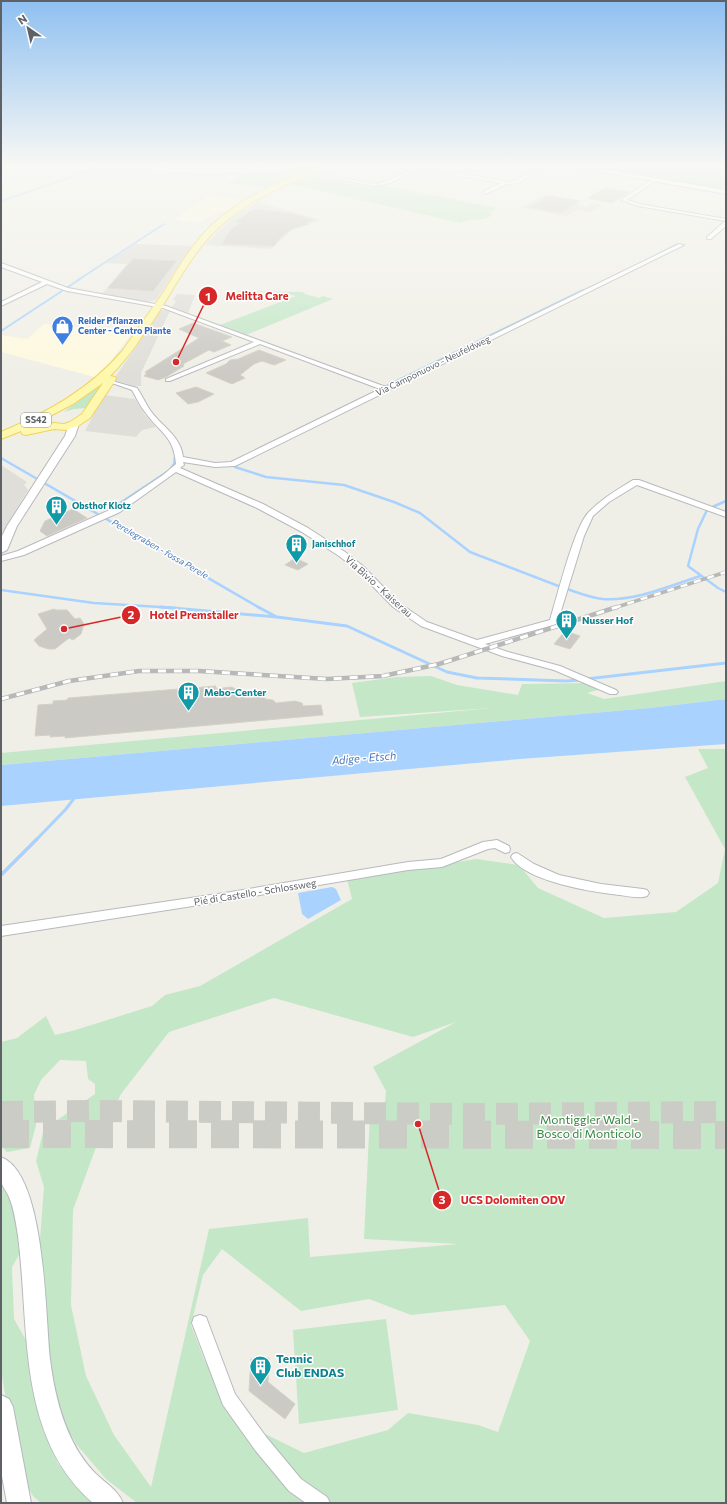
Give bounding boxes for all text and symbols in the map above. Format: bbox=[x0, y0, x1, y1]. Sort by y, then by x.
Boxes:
north arrow bbox=[8, 8, 48, 48]
text: N bbox=[15, 12, 29, 27]
callout: Melitta Care bbox=[198, 285, 297, 308]
text: 1 bbox=[205, 289, 211, 303]
text: Melitta Care bbox=[225, 289, 289, 302]
shop icon: Reider Pflanzen Center - Centro Piante bbox=[49, 313, 75, 346]
place label: Reider Pflanzen Center - Centro Piante bbox=[78, 315, 171, 336]
street label: Via Camponuovo - Neufeldweg bbox=[374, 333, 492, 398]
road number: SS42 bbox=[21, 413, 51, 427]
building icon: Obsthof Klotz bbox=[44, 493, 70, 526]
place label: Obsthof Klotz bbox=[72, 500, 131, 511]
water label: Perelegraben - fossa Perele bbox=[110, 516, 211, 581]
building icon: Janischhof bbox=[284, 531, 310, 564]
place label: Janischhof bbox=[312, 538, 356, 549]
street label: Via Bivio - Kaiserau bbox=[343, 553, 415, 619]
callout: Hotel Premstaller bbox=[121, 603, 246, 626]
text: 2 bbox=[128, 607, 135, 621]
building icon: Nusser Hof bbox=[554, 607, 580, 640]
text: Hotel Premstaller bbox=[149, 608, 239, 621]
place label: Nusser Hof bbox=[582, 614, 634, 626]
building icon: Mebo-Center bbox=[175, 679, 201, 712]
place label: Mebo-Center bbox=[204, 686, 266, 698]
water label: Adige - Etsch bbox=[330, 748, 397, 767]
street label: Pié di Castello - Schlossweg bbox=[193, 876, 318, 908]
park label: Montiggler Wald - Bosco di Monticolo bbox=[537, 1112, 641, 1140]
callout: UCS Dolomiten ODV bbox=[432, 1188, 573, 1211]
text: 3 bbox=[439, 1192, 446, 1206]
text: UCS Dolomiten ODV bbox=[461, 1193, 565, 1206]
place label: Tennic Club ENDAS bbox=[276, 1351, 344, 1379]
building icon: Tennic Club ENDAS bbox=[248, 1353, 274, 1386]

